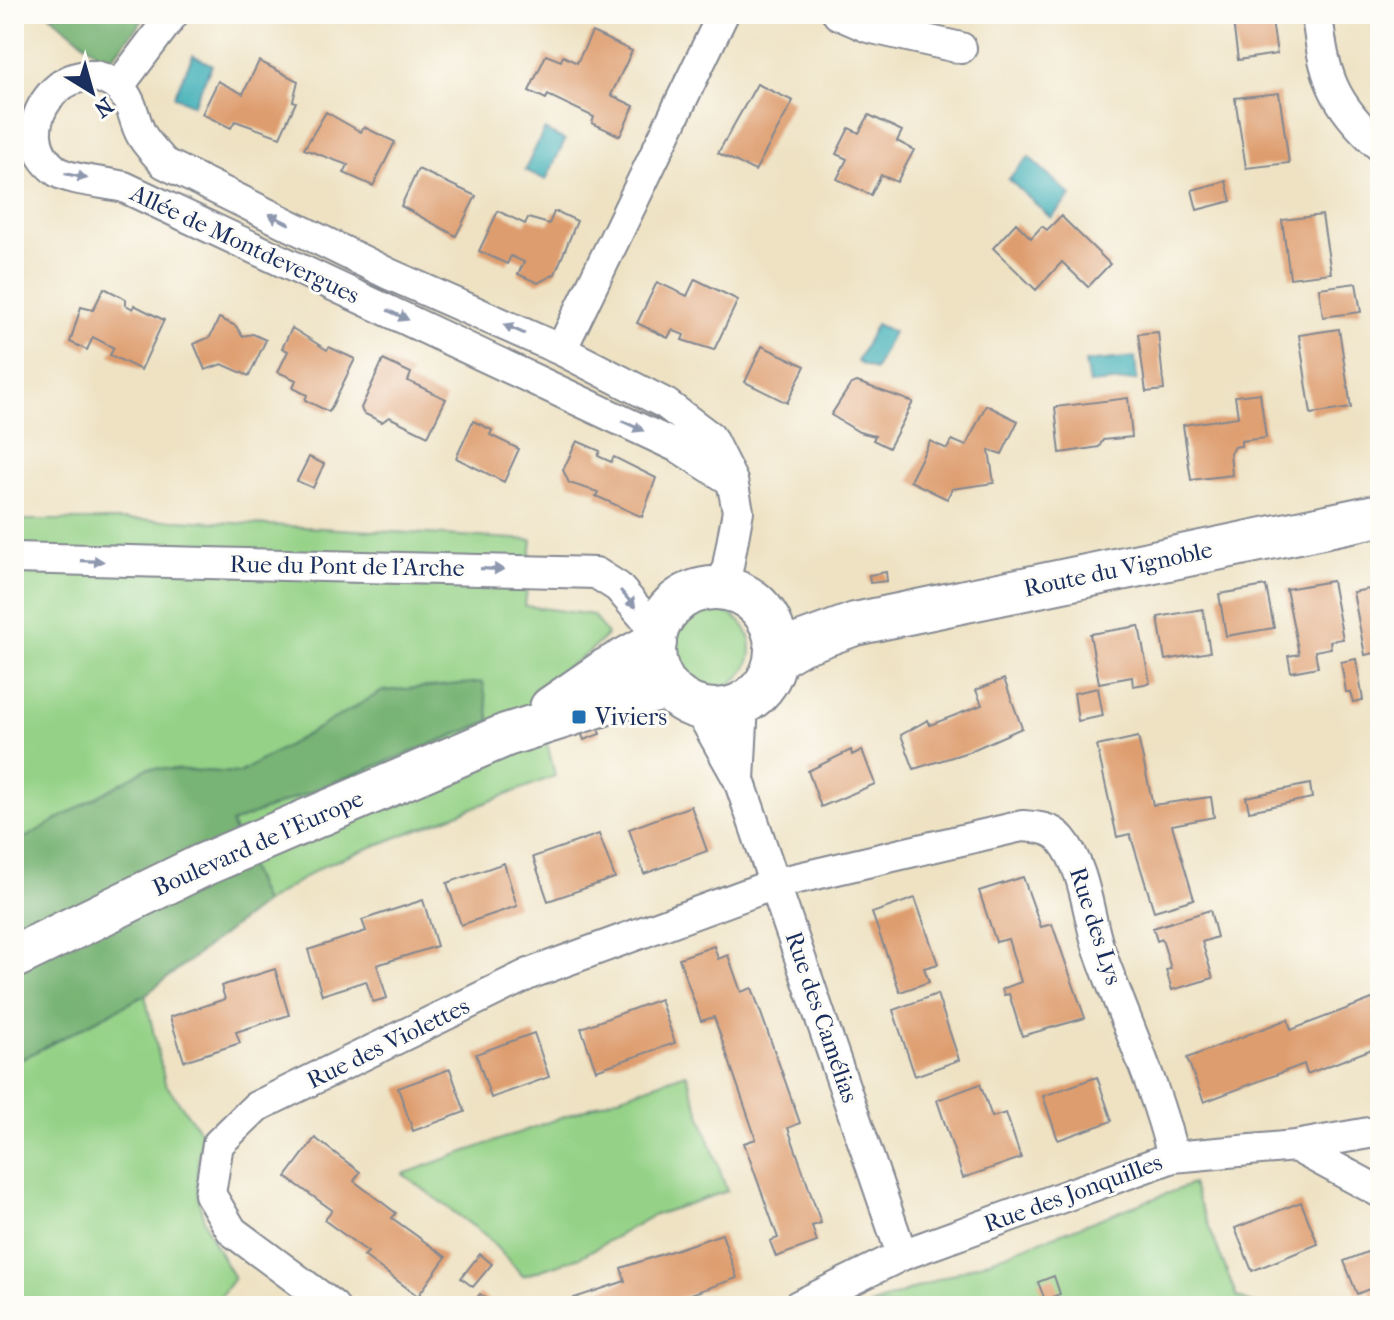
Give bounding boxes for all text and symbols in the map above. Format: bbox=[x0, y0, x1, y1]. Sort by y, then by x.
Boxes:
north arrow bbox=[52, 52, 132, 132]
text: N bbox=[89, 92, 118, 123]
one-way arrow bbox=[64, 171, 89, 183]
street label: Allée de Montdevergues bbox=[125, 178, 364, 309]
one-way arrow bbox=[267, 212, 290, 226]
one-way arrow bbox=[386, 308, 409, 322]
one-way arrow bbox=[502, 323, 526, 336]
one-way arrow bbox=[621, 419, 645, 433]
street label: Route du Vignoble bbox=[1021, 535, 1215, 603]
street label: Rue du Pont de l'Arche bbox=[229, 550, 465, 582]
one-way arrow bbox=[80, 554, 105, 567]
one-way arrow bbox=[480, 563, 505, 576]
one-way arrow bbox=[619, 588, 636, 608]
place label: Viviers bbox=[594, 703, 667, 731]
marker: Viviers bbox=[570, 708, 588, 726]
street label: Boulevard de l'Europe bbox=[148, 784, 368, 902]
street label: Rue des Lys bbox=[1064, 864, 1128, 988]
street label: Rue des Camélias bbox=[780, 928, 864, 1106]
street label: Rue des Violettes bbox=[302, 992, 474, 1094]
street label: Rue des Jonquilles bbox=[980, 1148, 1166, 1238]

